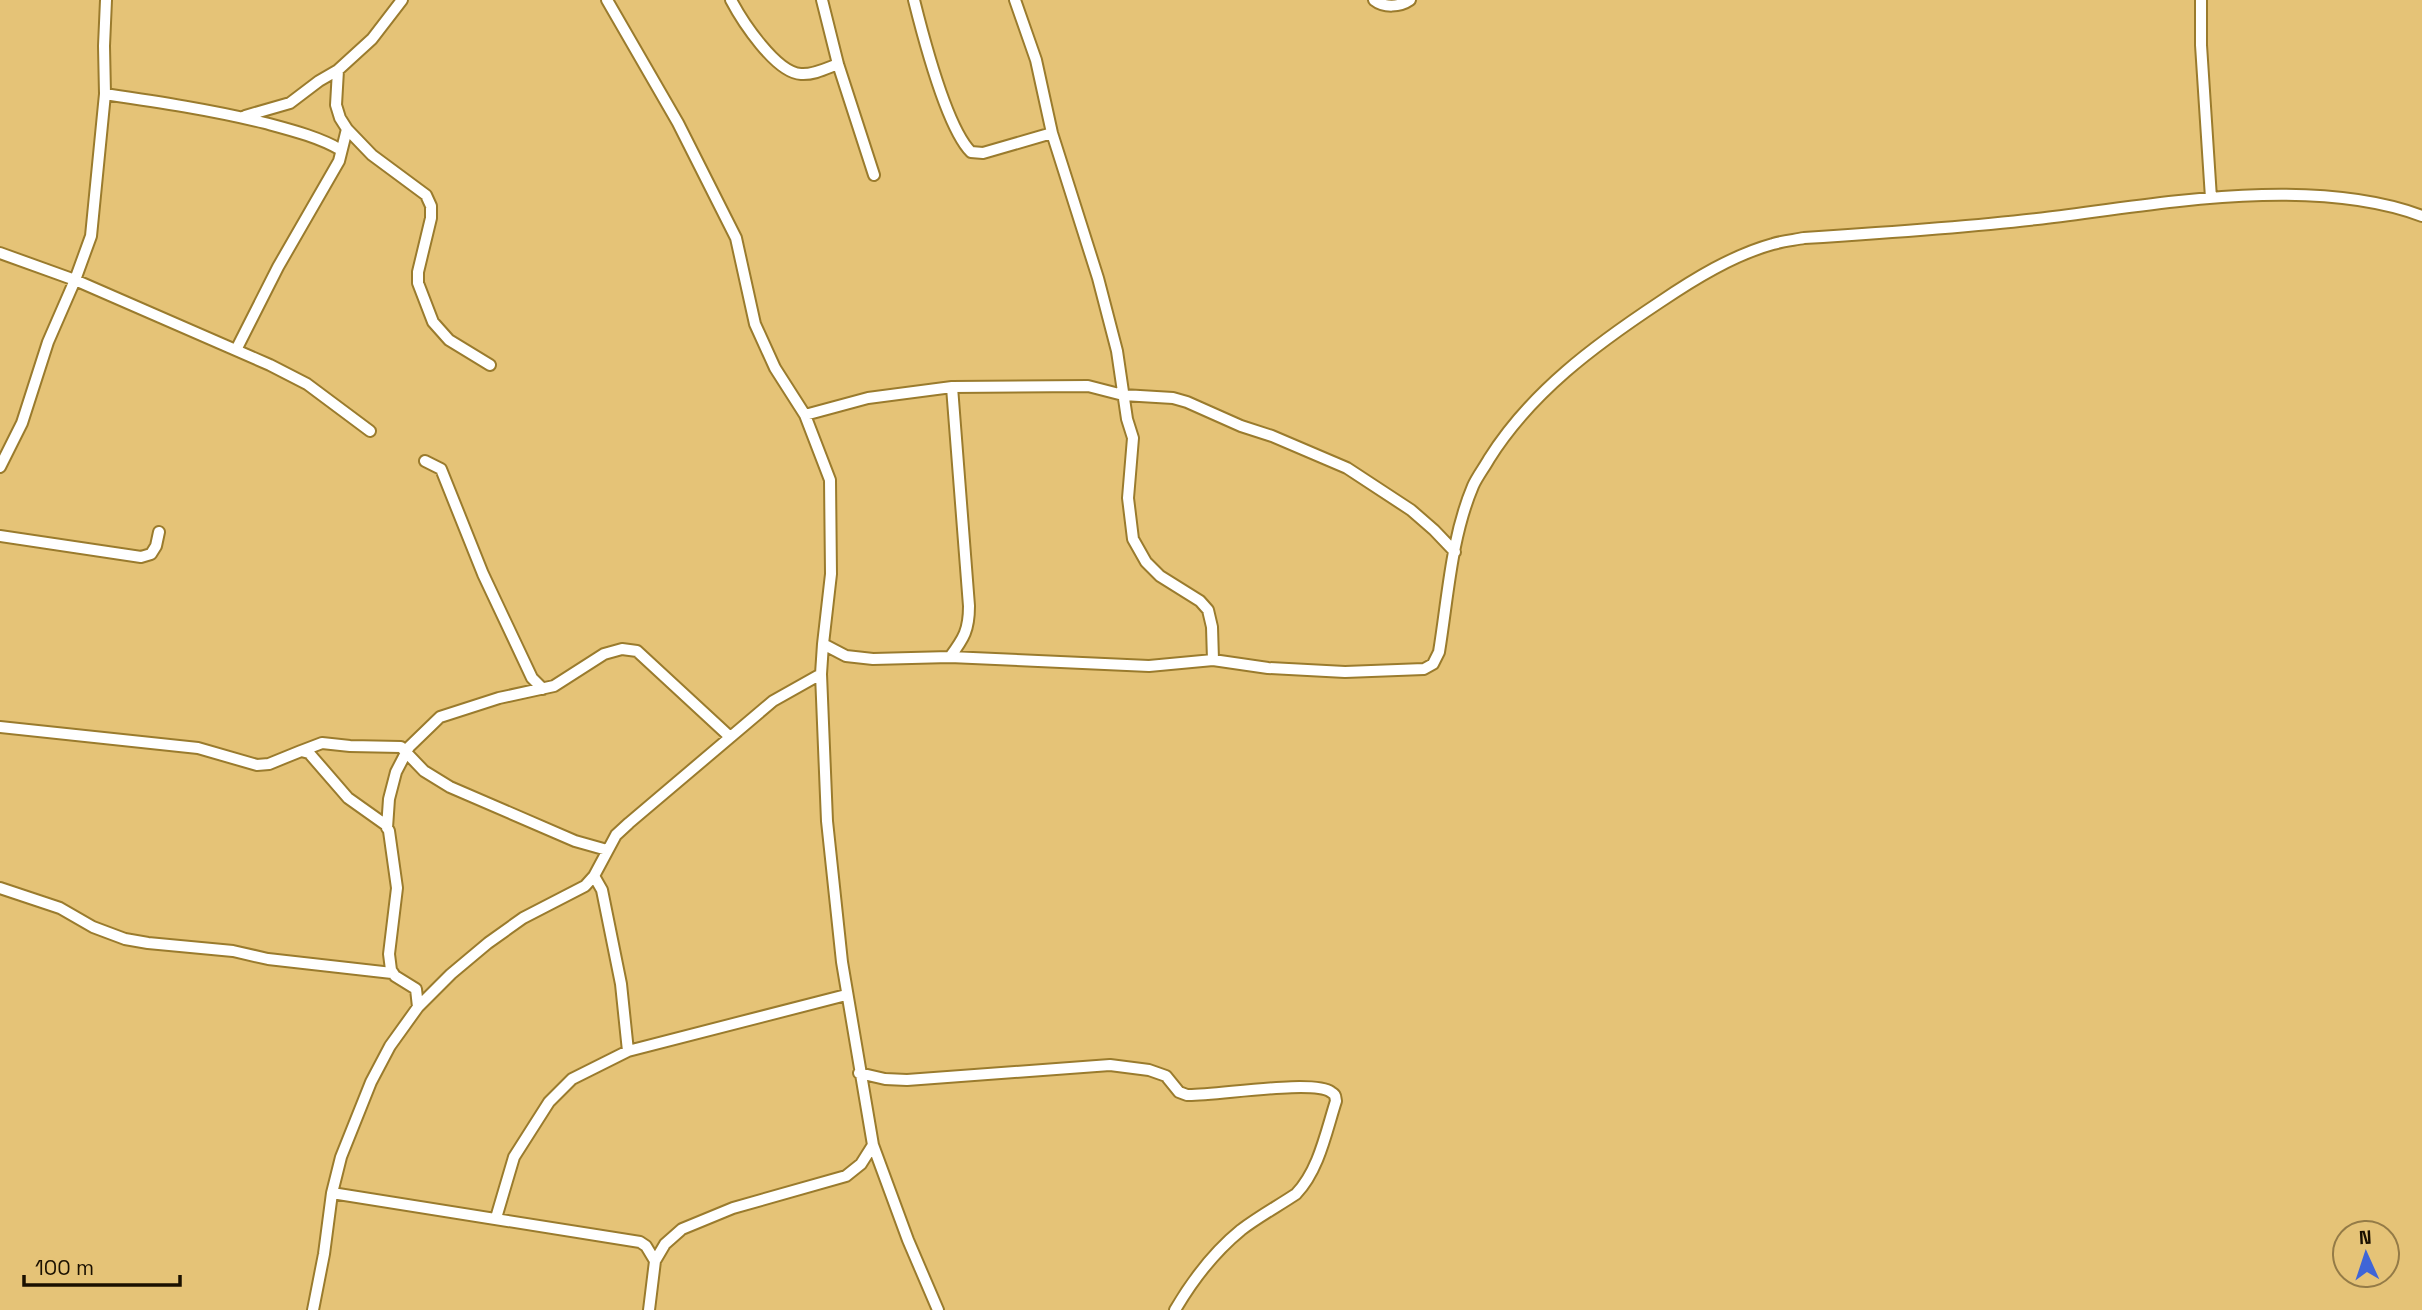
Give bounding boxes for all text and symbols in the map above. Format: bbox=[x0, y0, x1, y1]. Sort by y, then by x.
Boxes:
north arrow bbox=[2331, 1219, 2401, 1289]
text: N bbox=[2358, 1225, 2372, 1250]
scale bar bbox=[24, 1244, 180, 1288]
text: 100 m bbox=[35, 1254, 94, 1281]

